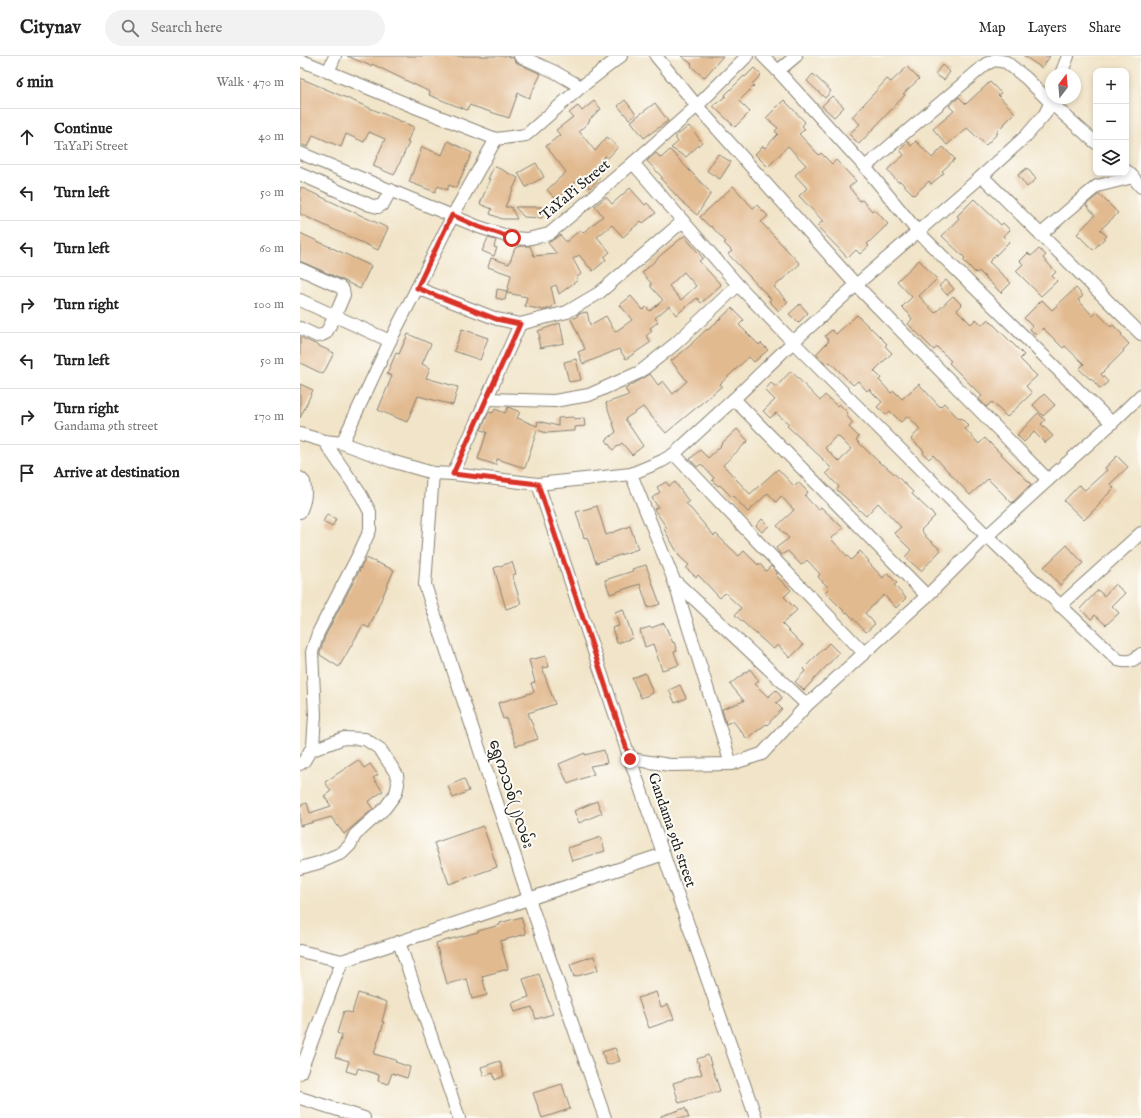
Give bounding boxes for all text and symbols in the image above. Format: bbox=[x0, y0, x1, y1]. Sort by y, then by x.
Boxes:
search box bbox=[105, 10, 385, 46]
text: Citynav bbox=[20, 16, 81, 40]
icon: search bbox=[119, 17, 141, 39]
text: Search here bbox=[151, 18, 222, 37]
text: Map bbox=[979, 19, 1006, 37]
text: Layers bbox=[1028, 19, 1067, 37]
text: Share bbox=[1089, 19, 1121, 37]
north arrow bbox=[1045, 68, 1081, 104]
map controls bbox=[1093, 68, 1129, 176]
button: + bbox=[1093, 68, 1129, 104]
text: 6 min bbox=[16, 72, 54, 93]
text: Walk · 470 m bbox=[216, 74, 284, 91]
button: − bbox=[1093, 104, 1129, 140]
text: Continue bbox=[54, 119, 112, 138]
icon: ahead bbox=[16, 126, 38, 148]
text: 40 m bbox=[258, 128, 284, 145]
text: TaYaPi Street bbox=[54, 138, 128, 155]
button: layers bbox=[1093, 140, 1129, 176]
street label: TaYaPi Street bbox=[536, 155, 614, 225]
icon: left bbox=[16, 182, 38, 204]
text: Turn left bbox=[54, 183, 110, 202]
text: 50 m bbox=[260, 184, 284, 201]
route start bbox=[503, 229, 521, 247]
icon: left bbox=[16, 238, 38, 260]
text: Turn left bbox=[54, 239, 110, 258]
text: 60 m bbox=[259, 240, 284, 257]
icon: right bbox=[16, 294, 38, 316]
text: Turn right bbox=[54, 295, 119, 314]
text: 100 m bbox=[254, 296, 284, 313]
icon: left bbox=[16, 350, 38, 372]
text: Turn left bbox=[54, 351, 110, 370]
text: 50 m bbox=[260, 352, 284, 369]
text: Turn right bbox=[54, 399, 119, 418]
icon: right bbox=[16, 406, 38, 428]
text: 170 m bbox=[254, 408, 284, 425]
text: Gandama 9th street bbox=[54, 418, 158, 435]
icon: arrive bbox=[16, 462, 38, 484]
text: Arrive at destination bbox=[54, 463, 180, 482]
street label: ရွှေကသစ်(၂)လမ်း bbox=[483, 737, 539, 852]
route end bbox=[621, 750, 639, 768]
street label: Gandama 9th street bbox=[643, 770, 701, 890]

